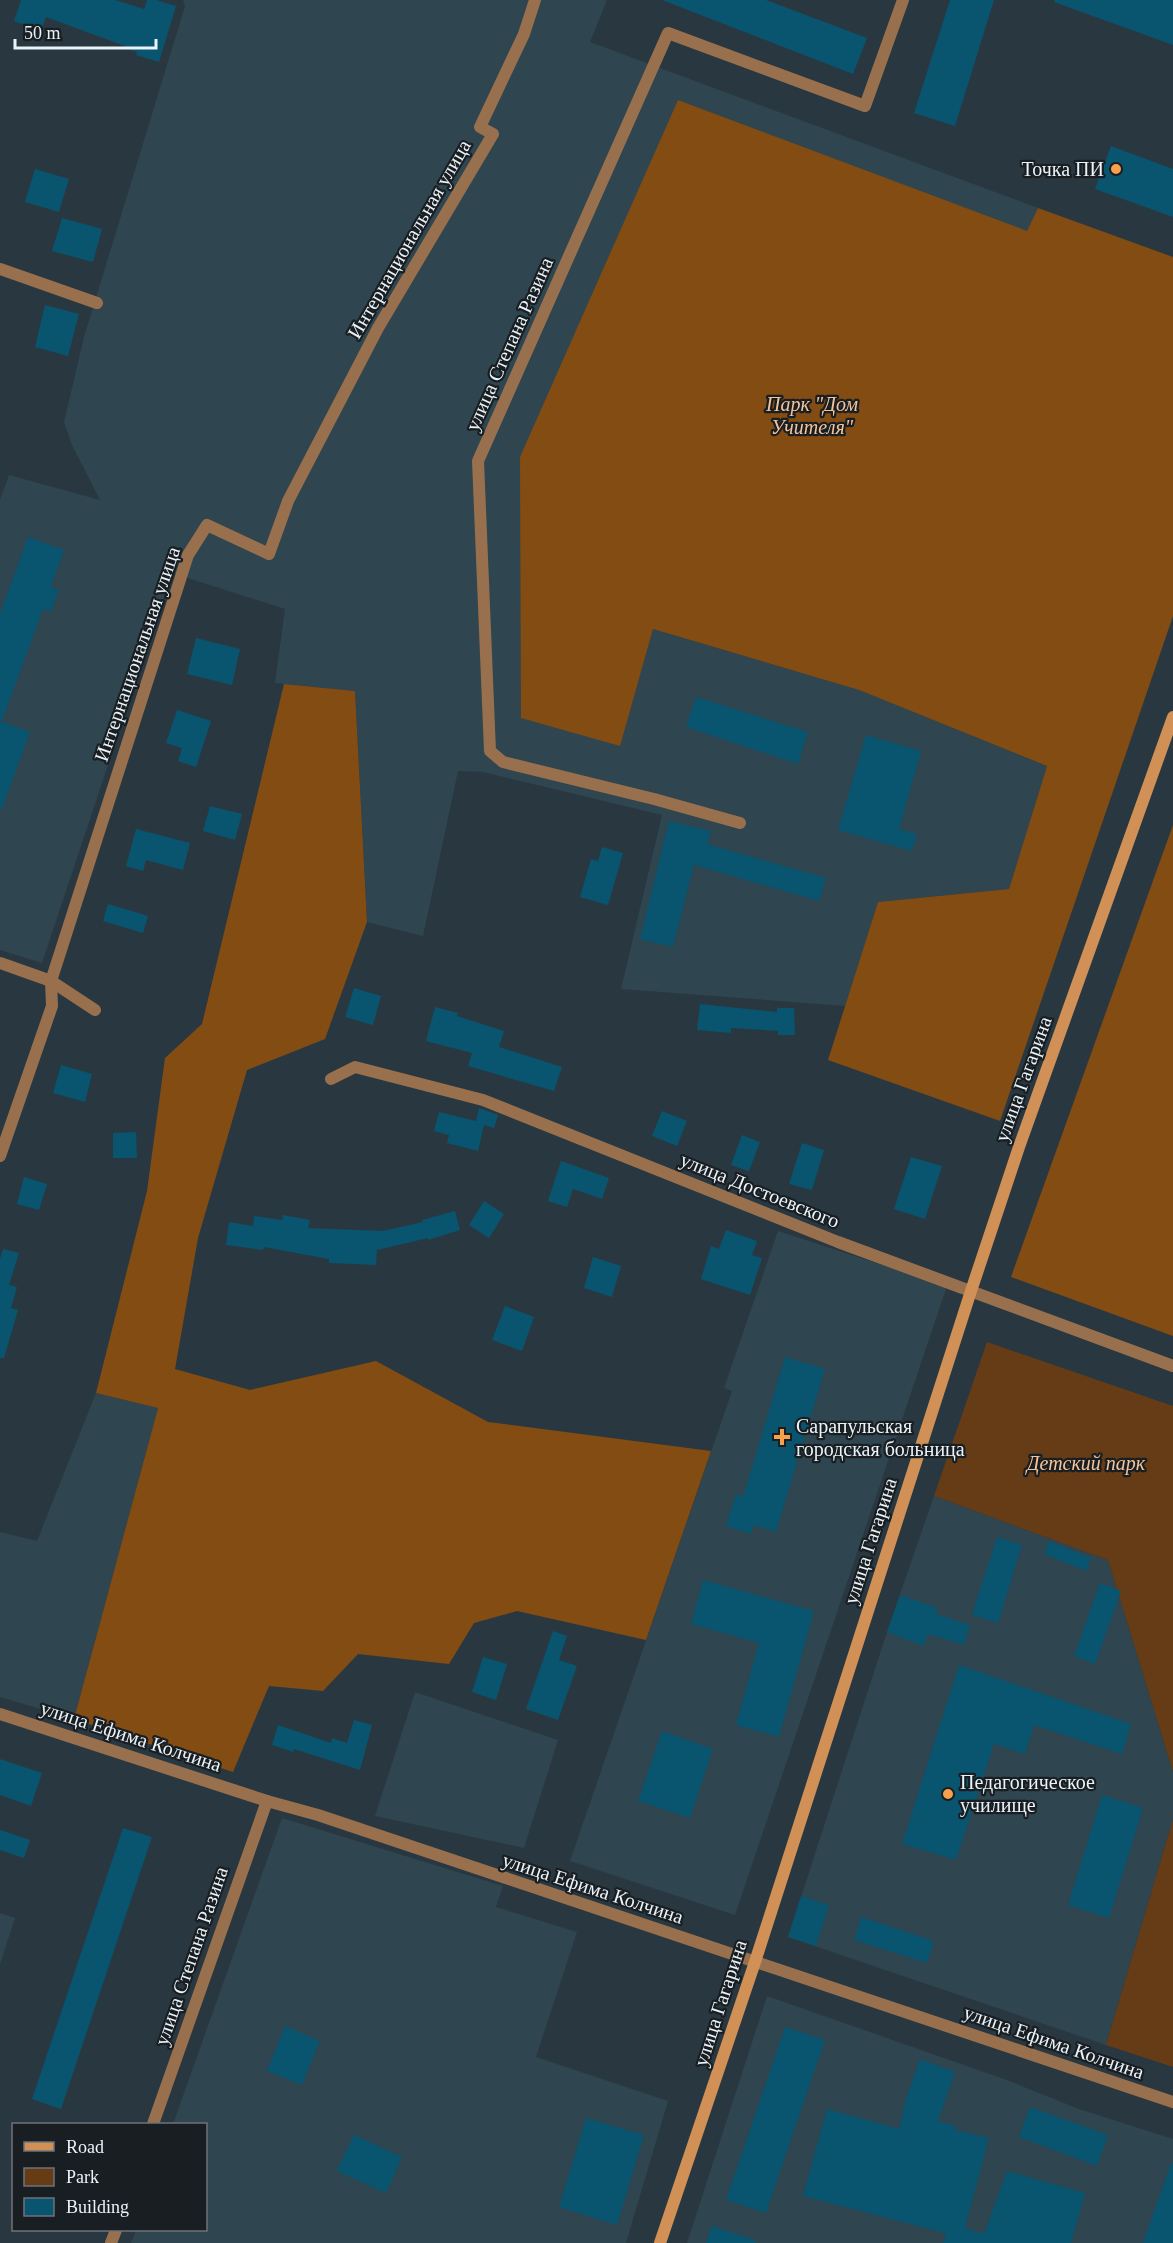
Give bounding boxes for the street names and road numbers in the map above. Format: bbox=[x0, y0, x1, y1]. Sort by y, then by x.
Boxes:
street label: Интернациональная улица bbox=[343, 136, 476, 343]
street label: улица Степана Разина bbox=[461, 254, 558, 434]
street label: Интернациональная улица bbox=[90, 544, 185, 765]
street label: улица Гагарина bbox=[990, 1013, 1057, 1145]
street label: улица Достоевского bbox=[677, 1148, 843, 1233]
street label: улица Гагарина bbox=[839, 1475, 902, 1607]
street label: улица Ефима Колчина bbox=[37, 1696, 224, 1777]
street label: улица Ефима Колчина bbox=[499, 1848, 686, 1929]
street label: улица Степана Разина bbox=[150, 1864, 233, 2049]
street label: улица Гагарина bbox=[689, 1937, 752, 2069]
street label: улица Ефима Колчина bbox=[961, 2001, 1147, 2084]

